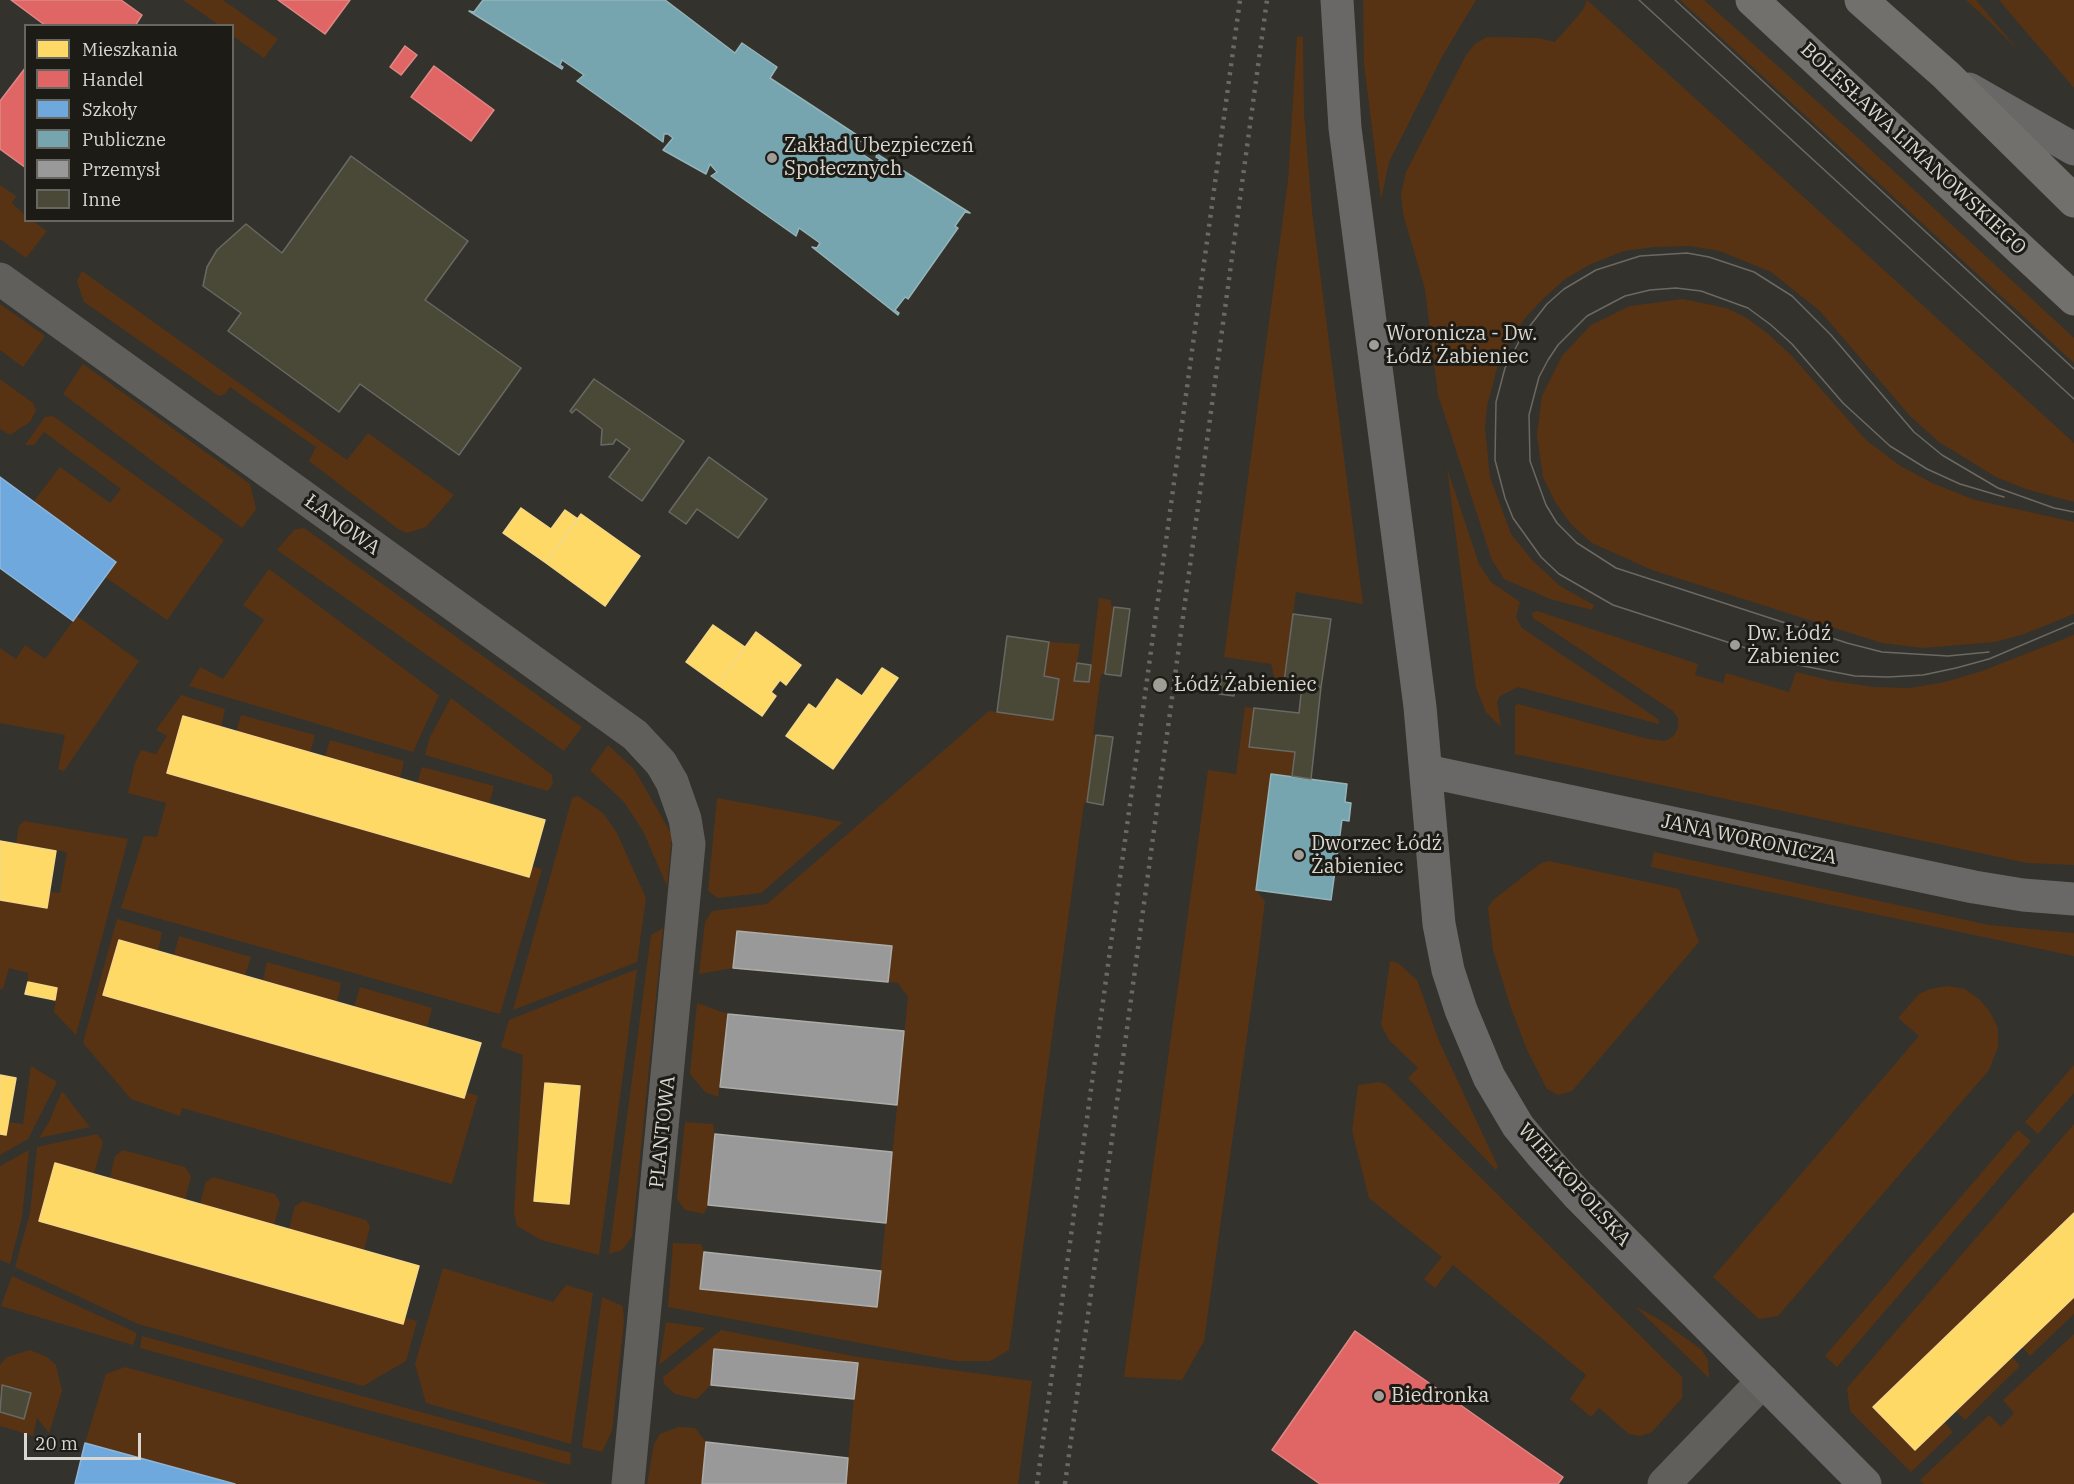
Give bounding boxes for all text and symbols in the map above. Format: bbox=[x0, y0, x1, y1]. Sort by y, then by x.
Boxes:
legend bbox=[24, 24, 234, 222]
text: Mieszkania bbox=[82, 38, 178, 61]
street label: BOLESŁAWA LIMANOWSKIEGO bbox=[1795, 38, 2031, 260]
text: Handel bbox=[82, 68, 144, 91]
text: Szkoły bbox=[82, 98, 137, 121]
text: Publiczne bbox=[82, 128, 166, 151]
place label: Zakład Ubezpieczeń Społecznych bbox=[784, 134, 974, 181]
marker: Zakład Ubezpieczeń Społecznych bbox=[765, 151, 779, 165]
text: Przemysł bbox=[82, 158, 160, 181]
text: Inne bbox=[82, 188, 121, 211]
place label: Woronicza - Dw. Łódź Żabieniec bbox=[1386, 322, 1537, 369]
marker: Woronicza - Dw. Łódź Żabieniec bbox=[1367, 338, 1381, 352]
street label: ŁANOWA bbox=[299, 490, 385, 560]
place label: Dw. Łódź Żabieniec bbox=[1747, 622, 1840, 669]
marker: Dw. Łódź Żabieniec bbox=[1728, 638, 1742, 652]
place label: Łódź Żabieniec bbox=[1174, 673, 1317, 697]
marker: Łódź Żabieniec bbox=[1151, 676, 1169, 694]
street label: JANA WORONICZA bbox=[1659, 810, 1839, 870]
place label: Dworzec Łódź Żabieniec bbox=[1311, 832, 1442, 879]
marker: Dworzec Łódź Żabieniec bbox=[1292, 848, 1306, 862]
street label: PLANTOWA bbox=[645, 1075, 681, 1189]
street label: WIELKOPOLSKA bbox=[1512, 1119, 1636, 1251]
place label: Biedronka bbox=[1391, 1384, 1489, 1408]
marker: Biedronka bbox=[1372, 1389, 1386, 1403]
scale bar bbox=[27, 1421, 144, 1459]
text: 20 m bbox=[35, 1432, 78, 1455]

